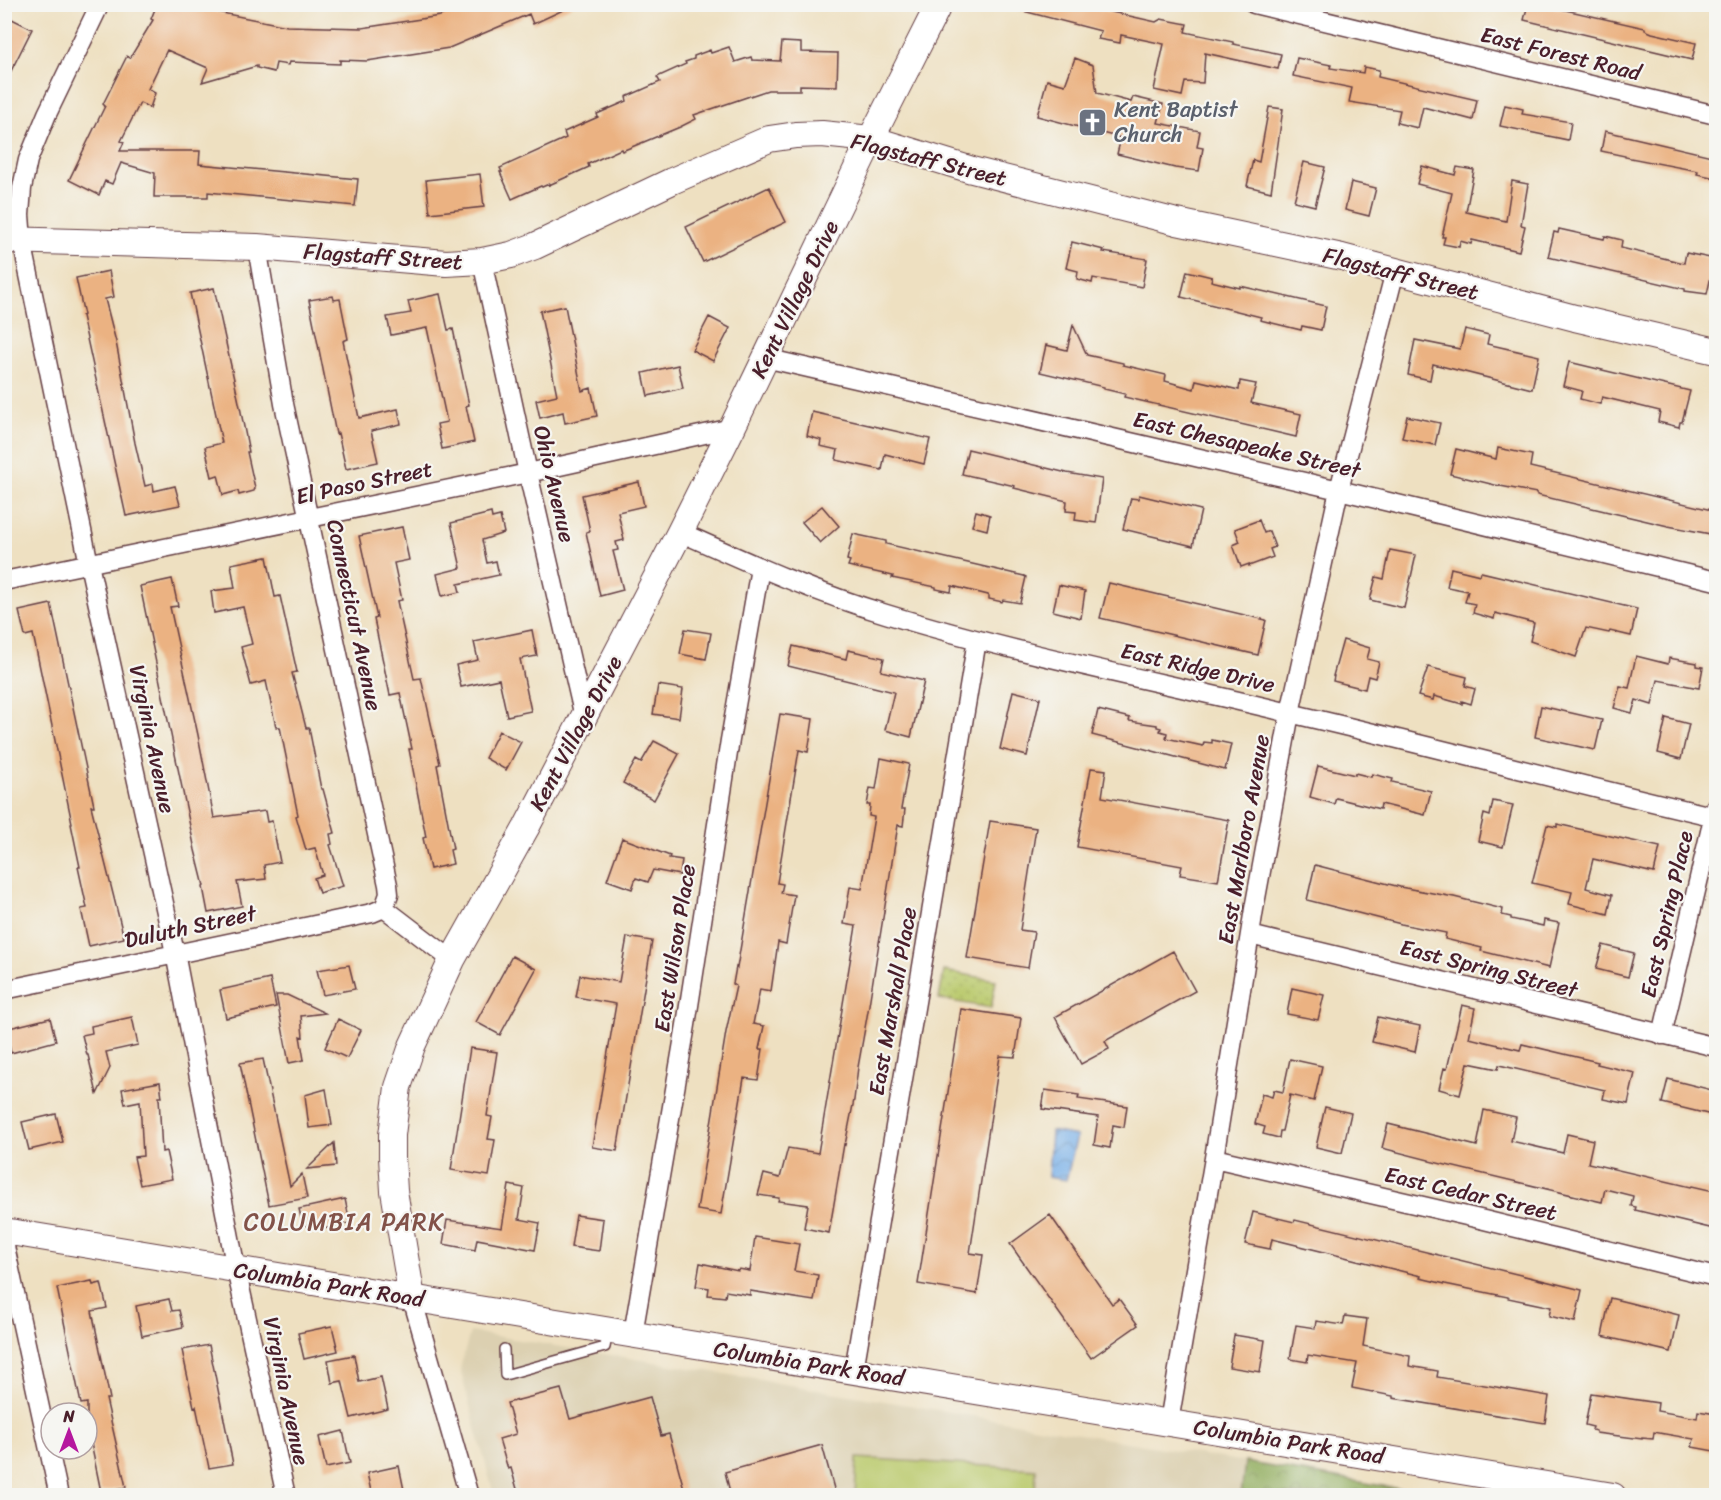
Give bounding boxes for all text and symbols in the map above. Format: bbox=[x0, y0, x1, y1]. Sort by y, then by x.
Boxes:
street label: East Forest Road bbox=[1477, 15, 1647, 93]
place label: Kent Baptist Church bbox=[1114, 90, 1238, 154]
church icon: Kent Baptist Church bbox=[1077, 106, 1109, 138]
street label: Flagstaff Street bbox=[847, 121, 1011, 198]
street label: Kent Village Drive bbox=[739, 213, 850, 385]
street label: Flagstaff Street bbox=[302, 231, 464, 282]
street label: Flagstaff Street bbox=[1319, 235, 1483, 312]
street label: East Chesapeake Street bbox=[1129, 399, 1366, 490]
street label: Ohio Avenue bbox=[522, 422, 587, 546]
street label: El Paso Street bbox=[292, 449, 436, 516]
street label: Connecticut Avenue bbox=[315, 516, 394, 714]
street label: East Ridge Drive bbox=[1117, 631, 1279, 704]
street label: Kent Village Drive bbox=[518, 648, 633, 818]
street label: Virginia Avenue bbox=[118, 661, 187, 817]
street label: East Marlboro Avenue bbox=[1206, 731, 1281, 947]
street label: East Spring Place bbox=[1628, 826, 1705, 1001]
street label: East Wilson Place bbox=[642, 861, 707, 1035]
street label: Duluth Street bbox=[121, 893, 261, 959]
street label: East Marshall Place bbox=[857, 904, 928, 1098]
street label: East Spring Street bbox=[1396, 928, 1583, 1010]
street label: East Cedar Street bbox=[1381, 1155, 1561, 1232]
district label: COLUMBIA PARK bbox=[244, 1201, 444, 1243]
street label: Columbia Park Road bbox=[231, 1250, 428, 1319]
street label: Virginia Avenue bbox=[252, 1313, 321, 1469]
street label: Columbia Park Road bbox=[711, 1329, 908, 1398]
north arrow bbox=[39, 1401, 99, 1461]
text: N bbox=[62, 1402, 75, 1431]
street label: Columbia Park Road bbox=[1191, 1407, 1388, 1476]

